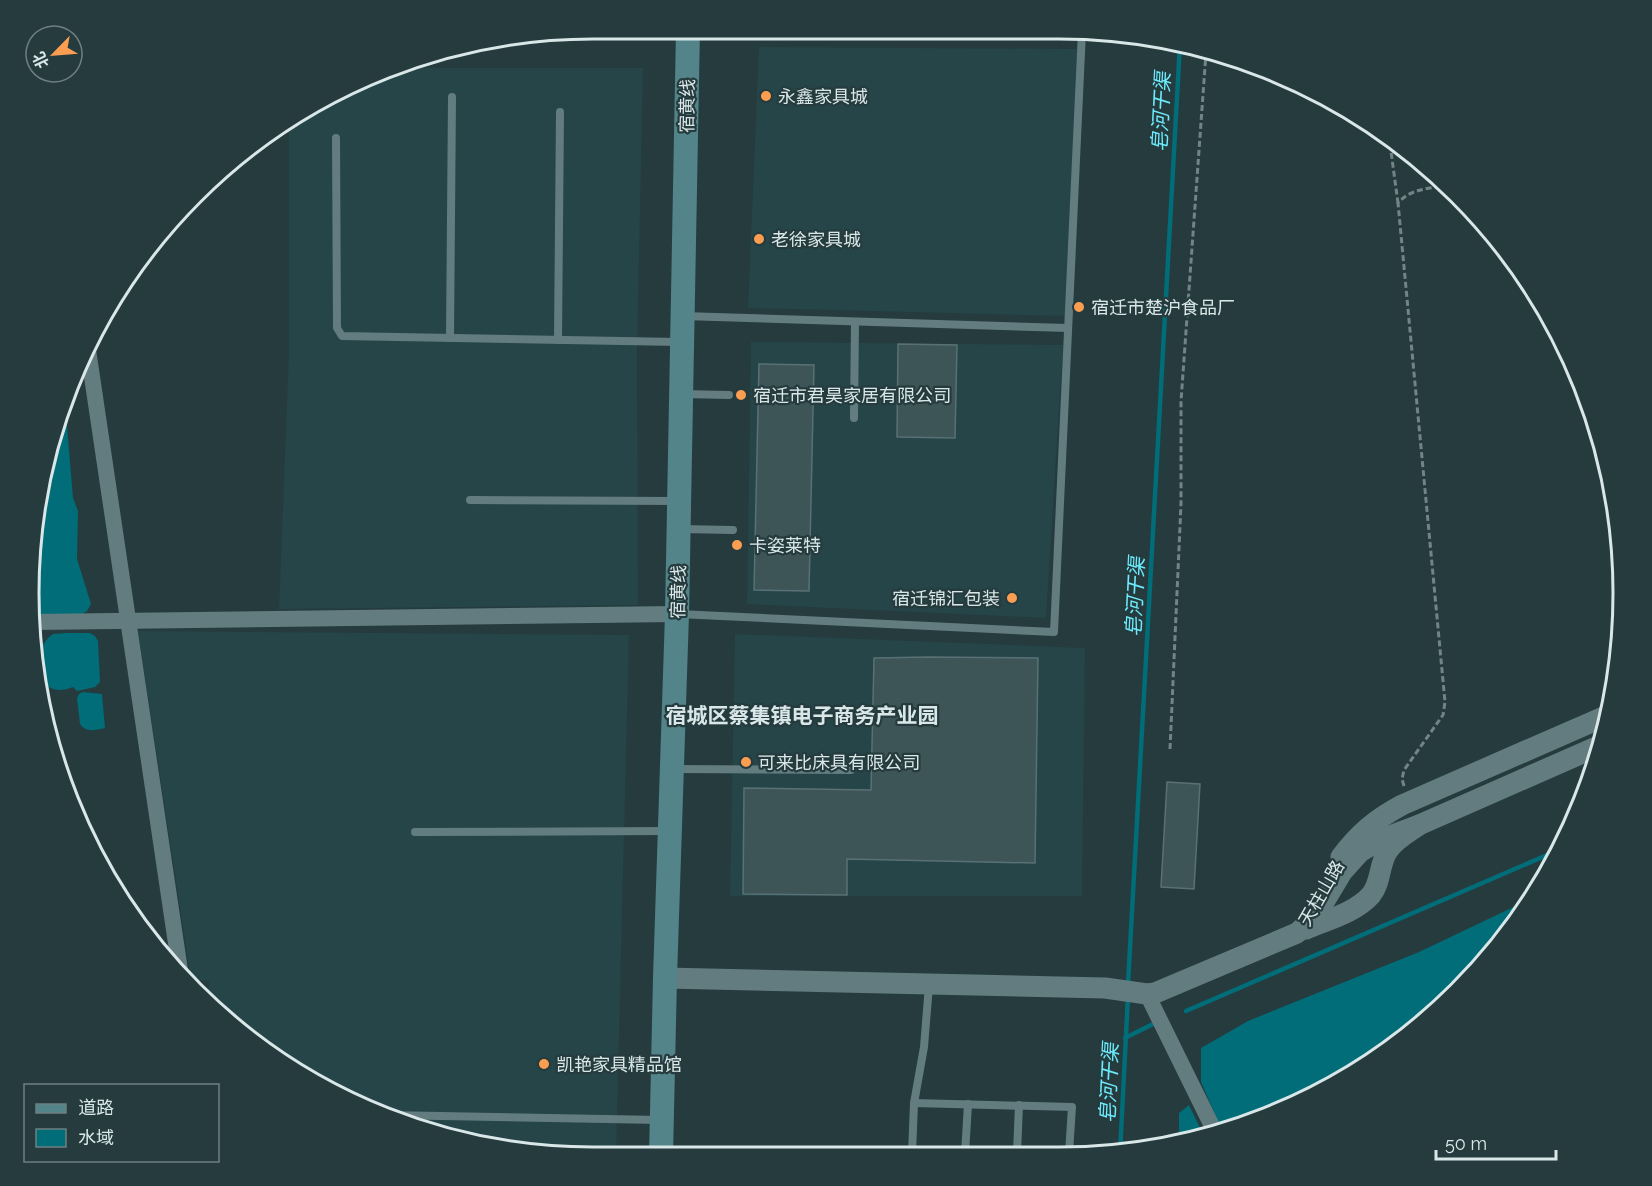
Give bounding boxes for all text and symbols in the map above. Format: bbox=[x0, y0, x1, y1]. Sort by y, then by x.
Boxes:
north arrow bbox=[24, 24, 84, 84]
text: 北 bbox=[29, 49, 53, 71]
water label: 皂河干渠 bbox=[1147, 68, 1175, 153]
street label: 宿黄线 bbox=[676, 79, 698, 133]
place label: 永鑫家具城 bbox=[778, 86, 868, 107]
marker: 永鑫家具城 bbox=[759, 89, 773, 103]
place label: 老徐家具城 bbox=[771, 229, 861, 250]
marker: 老徐家具城 bbox=[752, 232, 766, 246]
place label: 宿迁市楚沪食品厂 bbox=[1091, 297, 1235, 318]
marker: 宿迁市楚沪食品厂 bbox=[1072, 300, 1086, 314]
place label: 宿迁市君昊家居有限公司 bbox=[753, 385, 951, 406]
marker: 宿迁市君昊家居有限公司 bbox=[734, 388, 748, 402]
place label: 卡姿莱特 bbox=[749, 535, 821, 556]
marker: 卡姿莱特 bbox=[730, 538, 744, 552]
water label: 皂河干渠 bbox=[1121, 553, 1149, 638]
street label: 宿黄线 bbox=[667, 565, 689, 619]
place label: 宿迁锦汇包装 bbox=[892, 588, 1000, 609]
marker: 宿迁锦汇包装 bbox=[1005, 591, 1019, 605]
district label: 宿城区蔡集镇电子商务产业园 bbox=[666, 703, 939, 728]
place label: 可来比床具有限公司 bbox=[758, 752, 920, 773]
marker: 可来比床具有限公司 bbox=[739, 755, 753, 769]
street label: 天柱山路 bbox=[1294, 857, 1348, 929]
water label: 皂河干渠 bbox=[1095, 1039, 1123, 1124]
place label: 凯艳家具精品馆 bbox=[556, 1054, 682, 1075]
marker: 凯艳家具精品馆 bbox=[537, 1057, 551, 1071]
legend bbox=[24, 1084, 219, 1162]
text: 道路 bbox=[78, 1097, 114, 1118]
scale bar bbox=[1436, 1123, 1556, 1161]
text: 水域 bbox=[78, 1127, 114, 1148]
text: 50 m bbox=[1445, 1133, 1487, 1154]

